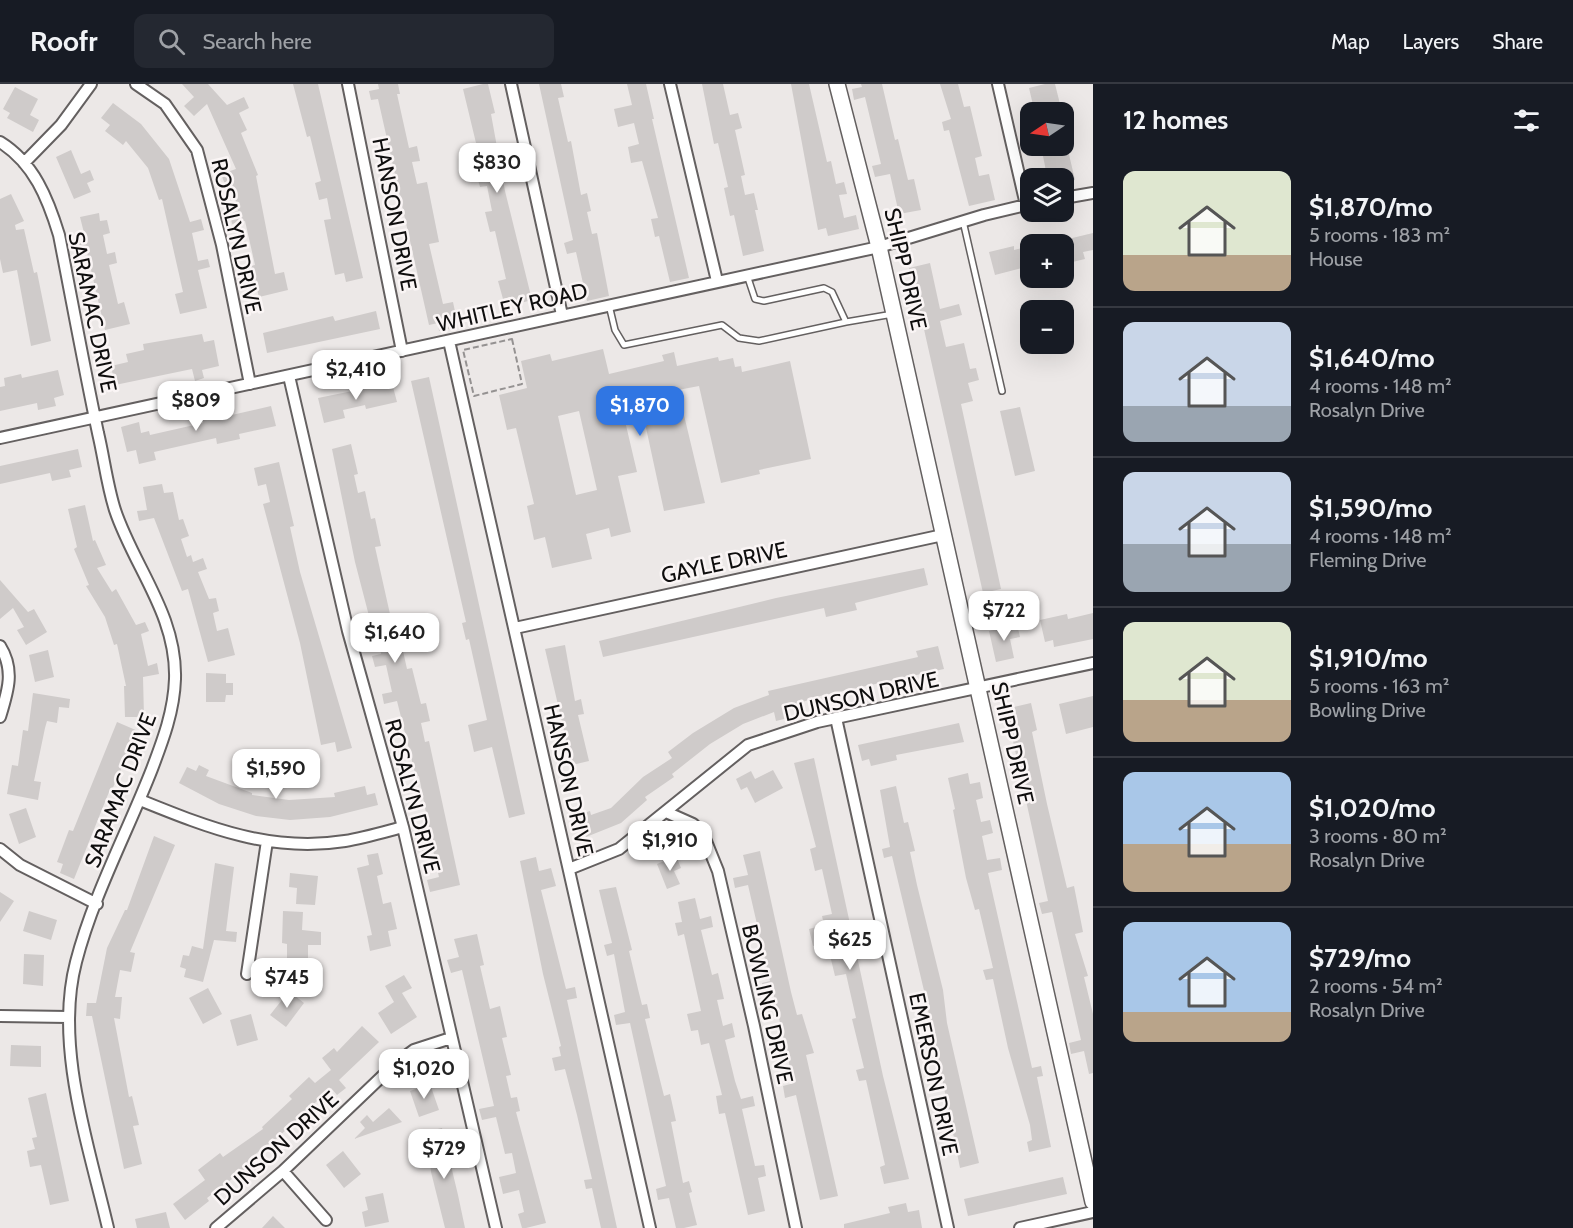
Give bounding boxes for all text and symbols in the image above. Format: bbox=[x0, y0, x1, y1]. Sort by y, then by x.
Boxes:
search box bbox=[134, 14, 554, 68]
text: Roofr bbox=[30, 24, 98, 58]
icon: search bbox=[155, 25, 188, 58]
text: Search here bbox=[203, 28, 312, 55]
text: Map bbox=[1331, 29, 1370, 54]
text: Layers bbox=[1403, 29, 1459, 54]
text: Share bbox=[1492, 29, 1543, 54]
north arrow bbox=[1020, 102, 1074, 156]
map controls bbox=[1020, 102, 1074, 354]
text: 12 homes bbox=[1123, 104, 1228, 136]
icon: filters bbox=[1510, 104, 1543, 137]
street label: HANSON DRIVE bbox=[366, 135, 423, 293]
pin: $830 bbox=[461, 143, 533, 194]
text: $830 bbox=[473, 150, 521, 174]
street label: ROSALYN DRIVE bbox=[205, 156, 268, 317]
button: layers bbox=[1020, 168, 1074, 222]
text: $1,870/mo bbox=[1309, 191, 1433, 223]
icon: home bbox=[1171, 195, 1243, 267]
street label: SHIPP DRIVE bbox=[878, 205, 933, 333]
text: 5 rooms · 183 m² bbox=[1309, 223, 1450, 247]
street label: SARAMAC DRIVE bbox=[62, 229, 123, 395]
button: + bbox=[1020, 234, 1074, 288]
text: House bbox=[1309, 247, 1363, 271]
street label: WHITLEY ROAD bbox=[434, 277, 590, 338]
button: − bbox=[1020, 300, 1074, 354]
text: $1,640/mo bbox=[1309, 342, 1435, 374]
icon: home bbox=[1171, 346, 1243, 418]
pin: $2,410 bbox=[307, 350, 405, 401]
text: $2,410 bbox=[326, 357, 386, 381]
text: 4 rooms · 148 m² bbox=[1309, 374, 1452, 398]
pin: $809 bbox=[160, 381, 232, 432]
pin: $1,870 bbox=[591, 386, 689, 437]
text: $809 bbox=[171, 388, 221, 412]
text: $1,870 bbox=[610, 393, 670, 417]
text: Rosalyn Drive bbox=[1309, 398, 1425, 422]
text: $1,590/mo bbox=[1309, 492, 1432, 524]
icon: home bbox=[1171, 496, 1243, 568]
text: 4 rooms · 148 m² bbox=[1309, 524, 1452, 548]
street label: GAYLE DRIVE bbox=[659, 536, 790, 589]
text: Fleming Drive bbox=[1309, 548, 1427, 572]
pin: $722 bbox=[968, 591, 1040, 642]
text: $722 bbox=[983, 598, 1025, 622]
pin: $1,640 bbox=[346, 613, 444, 664]
text: $1,640 bbox=[364, 620, 426, 644]
text: $1,910/mo bbox=[1309, 642, 1428, 674]
icon: home bbox=[1171, 646, 1243, 718]
street label: DUNSON DRIVE bbox=[781, 666, 941, 727]
text: 5 rooms · 163 m² bbox=[1309, 674, 1449, 698]
street label: SHIPP DRIVE bbox=[985, 679, 1040, 807]
text: Bowling Drive bbox=[1309, 698, 1426, 722]
street label: HANSON DRIVE bbox=[538, 701, 599, 859]
street label: SARAMAC DRIVE bbox=[79, 709, 162, 871]
street label: ROSALYN DRIVE bbox=[379, 716, 446, 876]
pin: $1,590 bbox=[227, 749, 325, 800]
text: $1,590 bbox=[246, 756, 306, 780]
text: $1,020/mo bbox=[1309, 792, 1436, 824]
icon: home bbox=[1171, 796, 1243, 868]
pin: $1,910 bbox=[621, 821, 719, 872]
text: 3 rooms · 80 m² bbox=[1309, 824, 1447, 848]
text: $1,910 bbox=[642, 828, 698, 852]
text: Rosalyn Drive bbox=[1309, 848, 1425, 872]
pin: $625 bbox=[814, 920, 886, 971]
street label: BOWLING DRIVE bbox=[736, 922, 799, 1087]
text: $625 bbox=[828, 927, 872, 951]
text: $729/mo bbox=[1309, 942, 1411, 974]
icon: home bbox=[1171, 946, 1243, 1018]
pin: $745 bbox=[251, 958, 323, 1009]
text: $745 bbox=[265, 965, 309, 989]
text: 2 rooms · 54 m² bbox=[1309, 974, 1443, 998]
street label: EMERSON DRIVE bbox=[903, 990, 964, 1158]
text: Rosalyn Drive bbox=[1309, 998, 1425, 1022]
pin: $1,020 bbox=[375, 1049, 473, 1100]
text: $1,020 bbox=[393, 1056, 455, 1080]
street label: DUNSON DRIVE bbox=[209, 1085, 344, 1211]
pin: $729 bbox=[408, 1129, 480, 1180]
text: $729 bbox=[422, 1136, 466, 1160]

